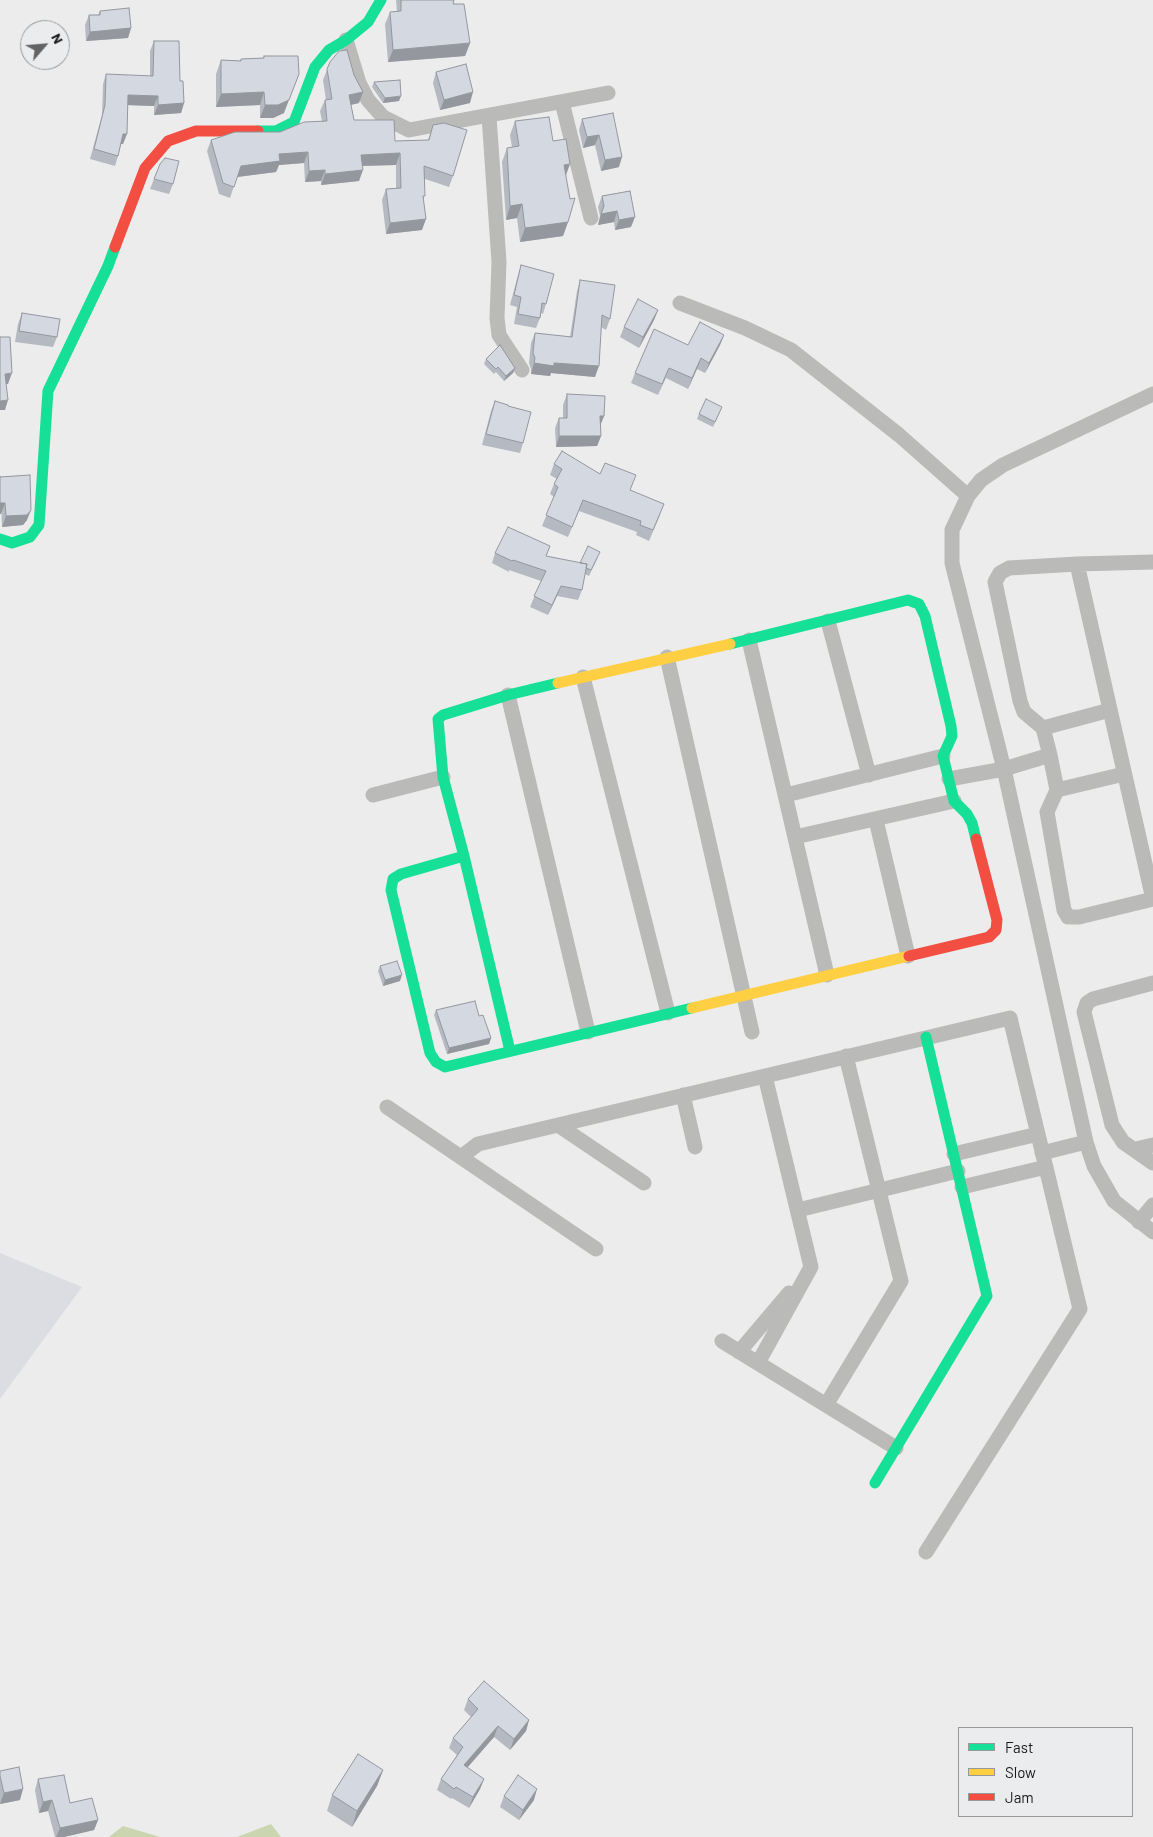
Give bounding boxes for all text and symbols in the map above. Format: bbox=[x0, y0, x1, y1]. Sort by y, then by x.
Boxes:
north arrow bbox=[20, 20, 70, 70]
text: N bbox=[48, 30, 68, 46]
legend bbox=[958, 1727, 1133, 1817]
text: Fast bbox=[1005, 1738, 1033, 1756]
text: Slow bbox=[1005, 1763, 1036, 1781]
text: Jam bbox=[1005, 1788, 1034, 1806]

